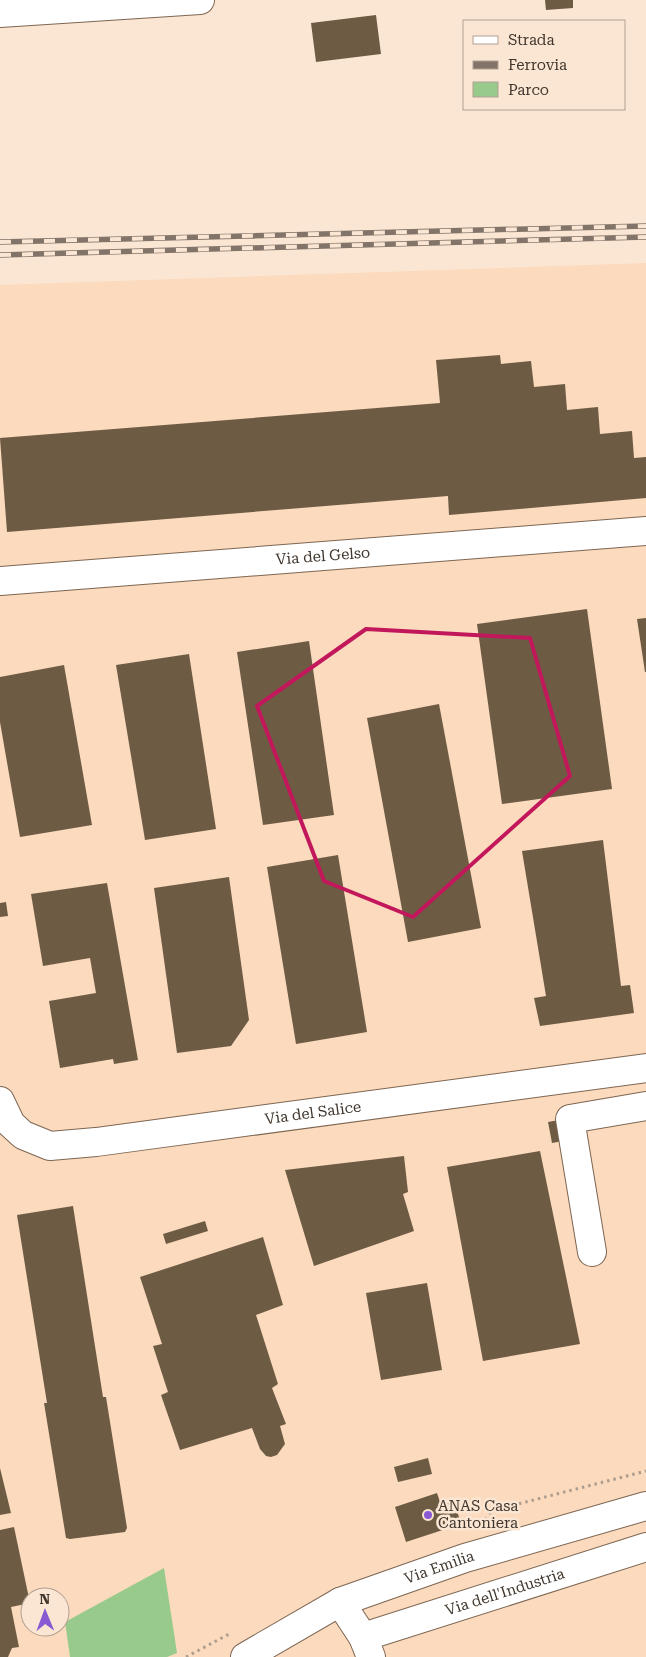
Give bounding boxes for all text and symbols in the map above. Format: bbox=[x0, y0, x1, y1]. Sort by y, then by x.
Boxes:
legend bbox=[463, 20, 626, 110]
text: Strada bbox=[508, 31, 555, 49]
text: Ferrovia bbox=[508, 56, 567, 74]
text: Parco bbox=[508, 81, 549, 99]
street label: Via del Gelso bbox=[275, 543, 371, 569]
street label: Via del Salice bbox=[264, 1097, 362, 1128]
place label: ANAS Casa Cantoniera bbox=[438, 1497, 518, 1532]
marker: ANAS Casa Cantoniera bbox=[422, 1509, 434, 1521]
street label: Via Emilia bbox=[402, 1547, 476, 1588]
street label: Via dell'Industria bbox=[443, 1564, 567, 1619]
north arrow bbox=[20, 1587, 70, 1637]
text: N bbox=[39, 1591, 51, 1607]

